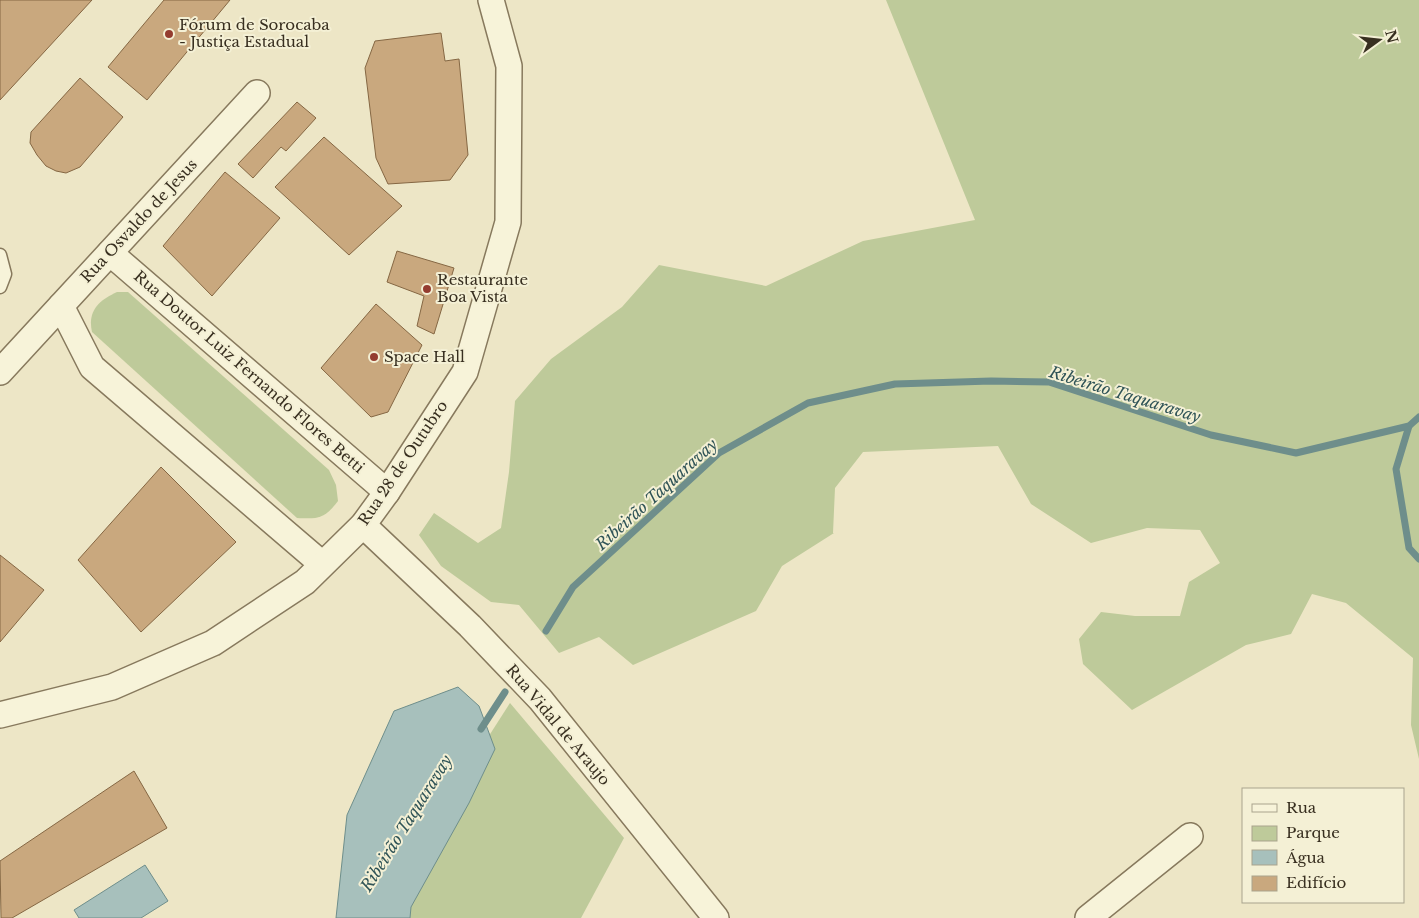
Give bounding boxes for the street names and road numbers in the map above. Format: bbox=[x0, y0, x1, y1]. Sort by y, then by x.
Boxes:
street label: Rua Osvaldo de Jesus bbox=[76, 155, 201, 287]
street label: Rua Doutor Luiz Fernando Flores Betti bbox=[130, 266, 368, 477]
street label: Rua 28 de Outubro bbox=[354, 397, 452, 529]
street label: Rua Vidal de Araujo bbox=[502, 660, 615, 789]

